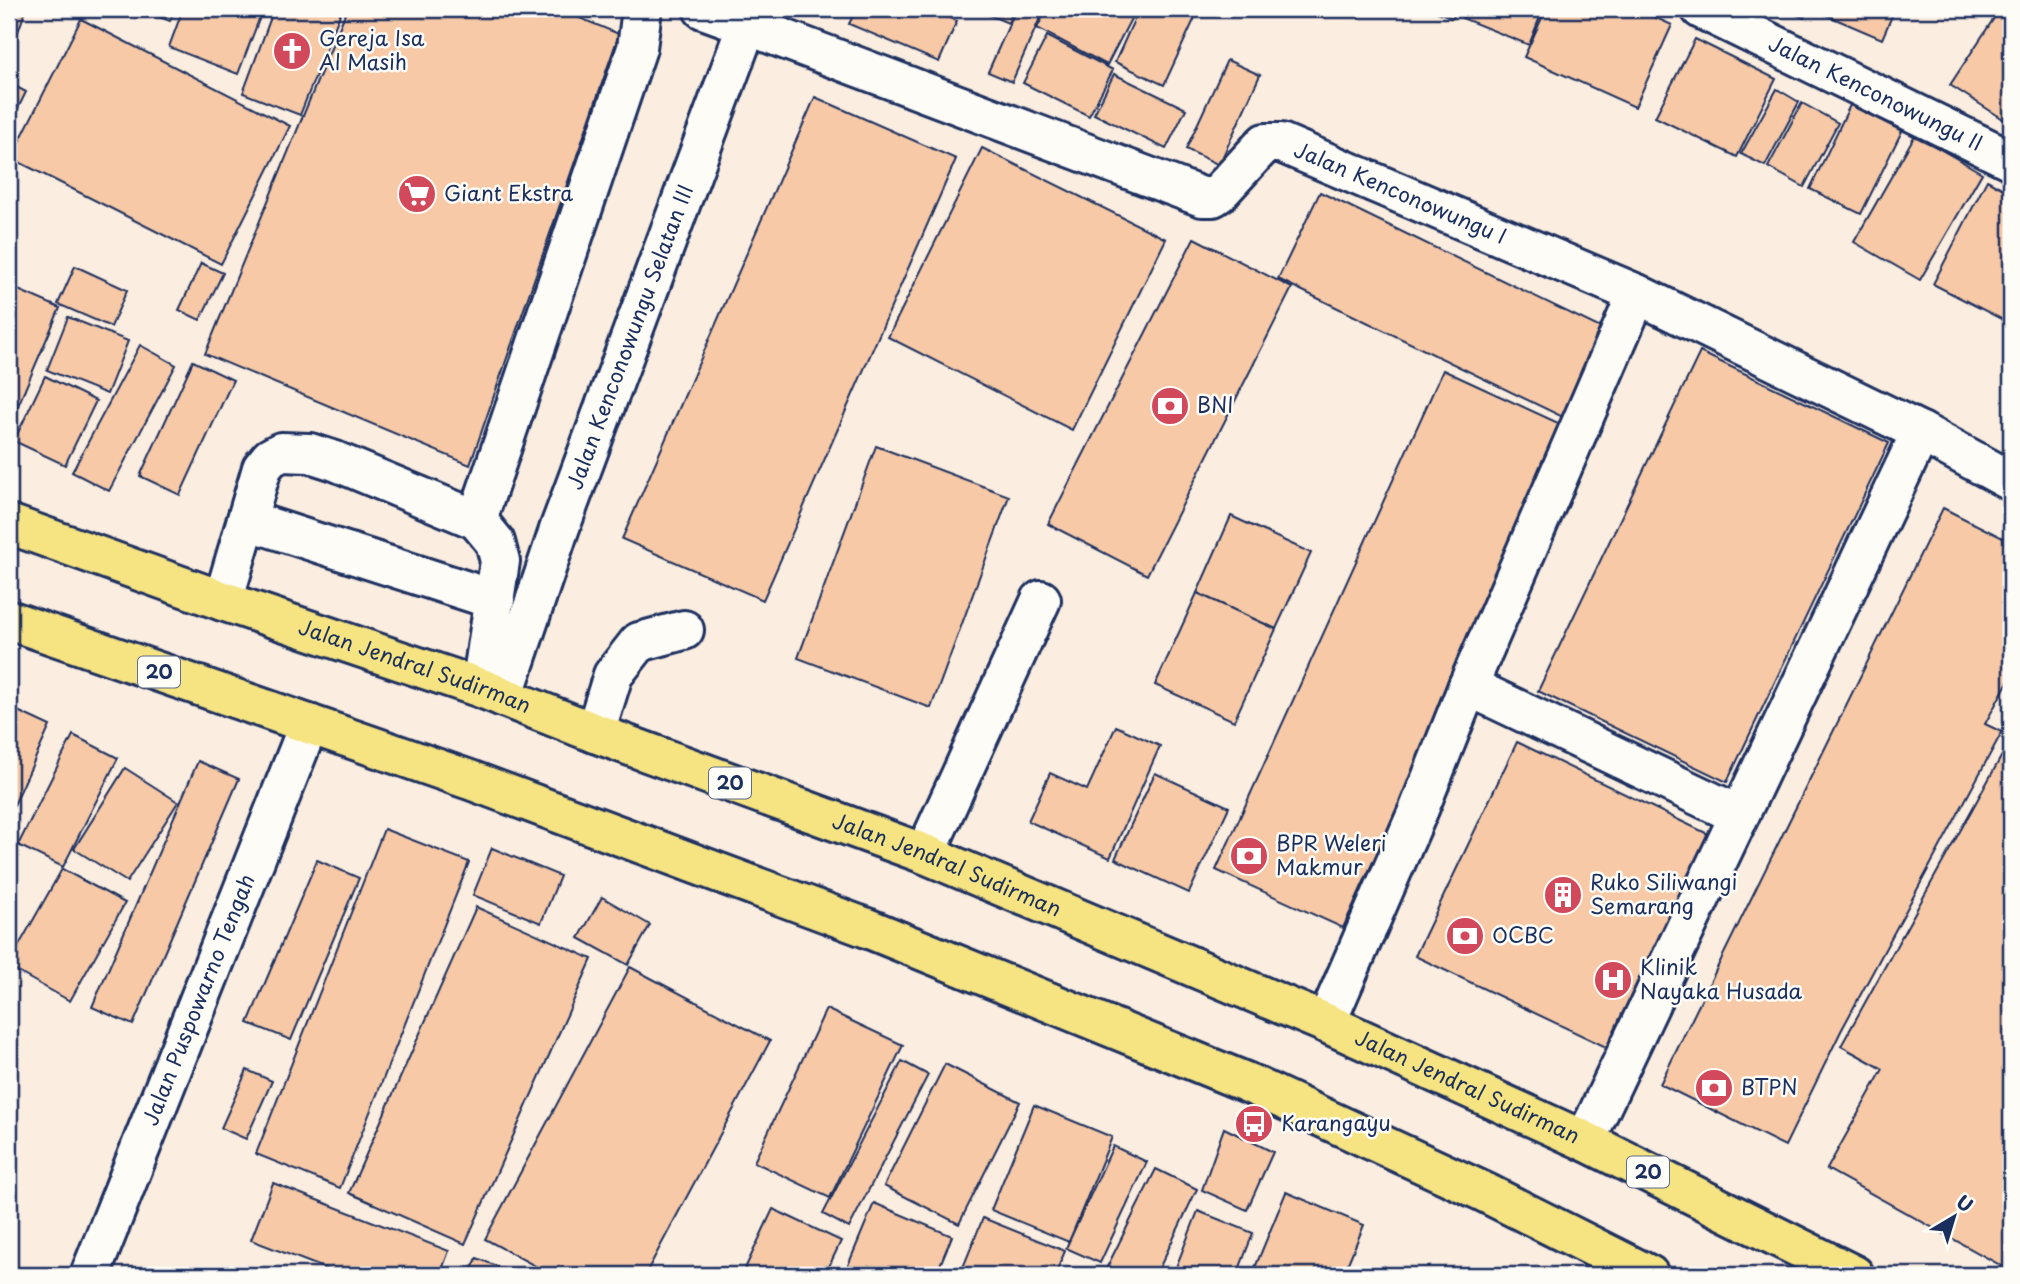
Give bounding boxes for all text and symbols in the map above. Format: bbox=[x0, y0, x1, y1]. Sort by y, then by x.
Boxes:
place label: Gereja Isa Al Masih bbox=[319, 21, 425, 77]
street label: Jalan Kenconowungu II bbox=[1764, 26, 1989, 158]
church icon: Gereja Isa Al Masih bbox=[271, 30, 313, 72]
street label: Jalan Kenconowungu I bbox=[1290, 132, 1512, 251]
supermarket icon: Giant Ekstra bbox=[396, 173, 438, 215]
place label: Giant Ekstra bbox=[444, 176, 573, 208]
street label: Jalan Kenconowungu Selatan III bbox=[557, 179, 700, 494]
bank icon: BNI bbox=[1149, 385, 1191, 427]
place label: BNI bbox=[1197, 388, 1234, 420]
street label: Jalan Jendral Sudirman bbox=[295, 610, 536, 720]
road number: 20 bbox=[138, 656, 180, 688]
road number: 20 bbox=[709, 768, 751, 798]
street label: Jalan Jendral Sudirman bbox=[828, 803, 1067, 924]
place label: BPR Weleri Makmur bbox=[1276, 826, 1387, 882]
bank icon: BPR Weleri Makmur bbox=[1228, 835, 1270, 877]
place label: Ruko Siliwangi Semarang bbox=[1590, 865, 1737, 921]
street label: Jalan Puspowarno Tengah bbox=[133, 869, 262, 1130]
building icon: Ruko Siliwangi Semarang bbox=[1542, 874, 1584, 916]
bank icon: OCBC bbox=[1444, 915, 1486, 957]
place label: OCBC bbox=[1492, 918, 1554, 950]
place label: Klinik Nayaka Husada bbox=[1640, 950, 1802, 1006]
hospital icon: Klinik Nayaka Husada bbox=[1592, 959, 1634, 1001]
street label: Jalan Jendral Sudirman bbox=[1350, 1020, 1586, 1151]
bank icon: BTPN bbox=[1693, 1067, 1735, 1109]
place label: BTPN bbox=[1741, 1070, 1798, 1102]
bus stop icon: Karangayu bbox=[1233, 1103, 1275, 1145]
place label: Karangayu bbox=[1281, 1106, 1391, 1138]
road number: 20 bbox=[1627, 1156, 1669, 1188]
north arrow bbox=[1918, 1182, 1988, 1252]
text: U bbox=[1951, 1187, 1979, 1218]

